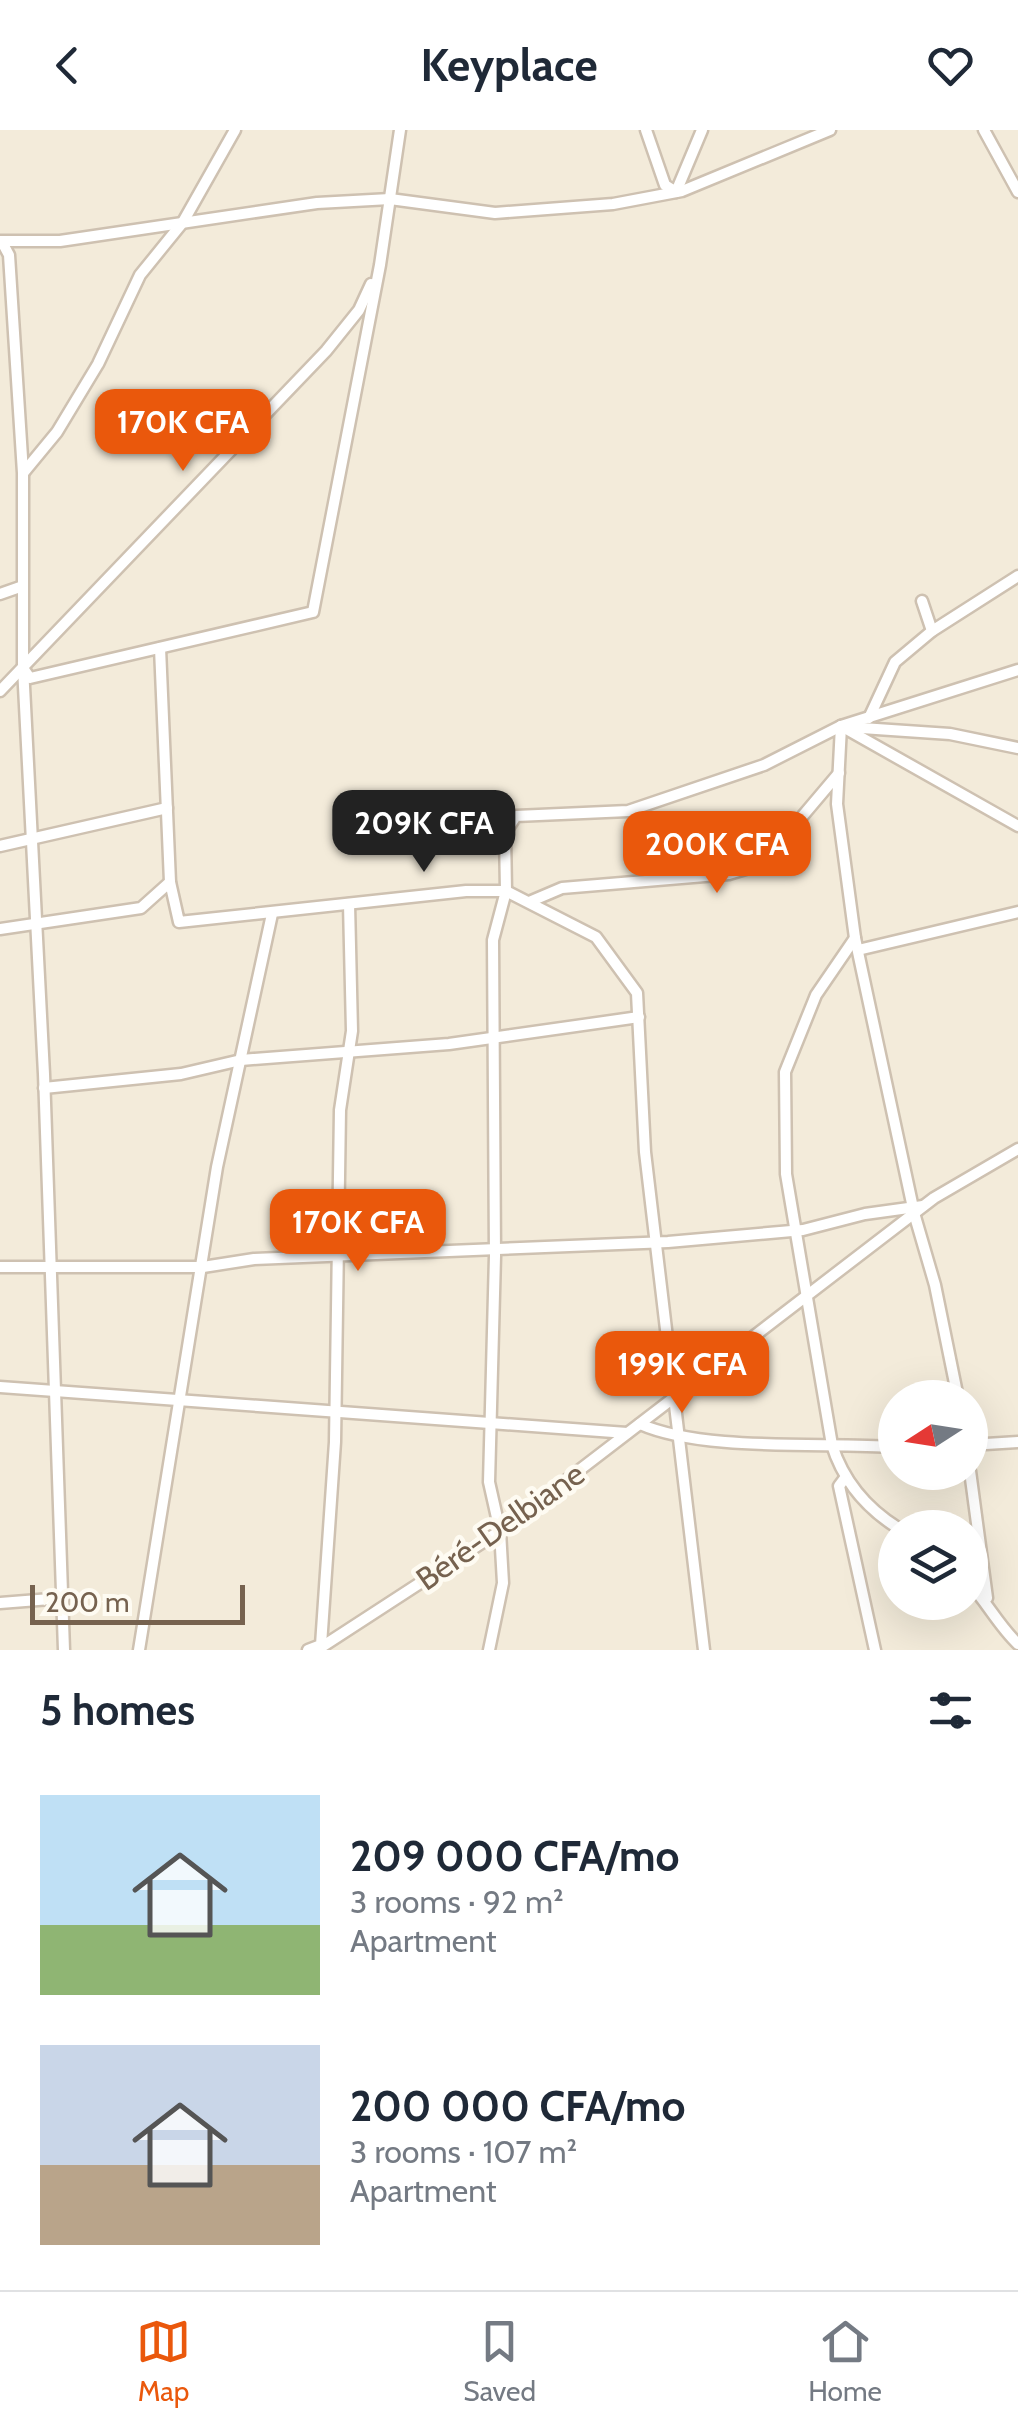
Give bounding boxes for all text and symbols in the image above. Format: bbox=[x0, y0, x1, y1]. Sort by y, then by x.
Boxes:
icon: back bbox=[40, 38, 95, 93]
text: Keyplace bbox=[420, 38, 598, 92]
icon: heart bbox=[923, 38, 978, 93]
pin: 170K CFA bbox=[80, 389, 286, 474]
text: 170K CFA bbox=[117, 402, 249, 441]
pin: 209K CFA bbox=[321, 790, 527, 875]
text: 209K CFA bbox=[354, 803, 494, 842]
pin: 200K CFA bbox=[614, 811, 820, 896]
text: 200K CFA bbox=[645, 824, 789, 863]
pin: 170K CFA bbox=[255, 1189, 461, 1274]
text: 170K CFA bbox=[292, 1202, 424, 1241]
pin: 199K CFA bbox=[579, 1331, 785, 1416]
text: 199K CFA bbox=[617, 1344, 747, 1383]
north arrow bbox=[878, 1380, 988, 1490]
map controls bbox=[878, 1380, 988, 1620]
street label: Béré-Delbiane bbox=[408, 1454, 592, 1598]
button: layers bbox=[878, 1510, 988, 1620]
scale bar bbox=[30, 1580, 245, 1624]
text: 200 m bbox=[45, 1585, 130, 1619]
icon: filters bbox=[923, 1683, 978, 1738]
text: 5 homes bbox=[40, 1684, 195, 1736]
text: 209 000 CFA/mo bbox=[350, 1830, 679, 1882]
icon: home bbox=[120, 1835, 240, 1955]
text: 3 rooms · 92 m² bbox=[350, 1882, 564, 1921]
text: Apartment bbox=[350, 1921, 497, 1960]
text: 200 000 CFA/mo bbox=[350, 2080, 685, 2132]
icon: home bbox=[120, 2085, 240, 2205]
text: 3 rooms · 107 m² bbox=[350, 2132, 577, 2171]
text: Apartment bbox=[350, 2171, 497, 2210]
tab: Map bbox=[136, 2314, 191, 2408]
tab: Saved bbox=[463, 2314, 536, 2408]
tab: Home bbox=[808, 2314, 882, 2408]

